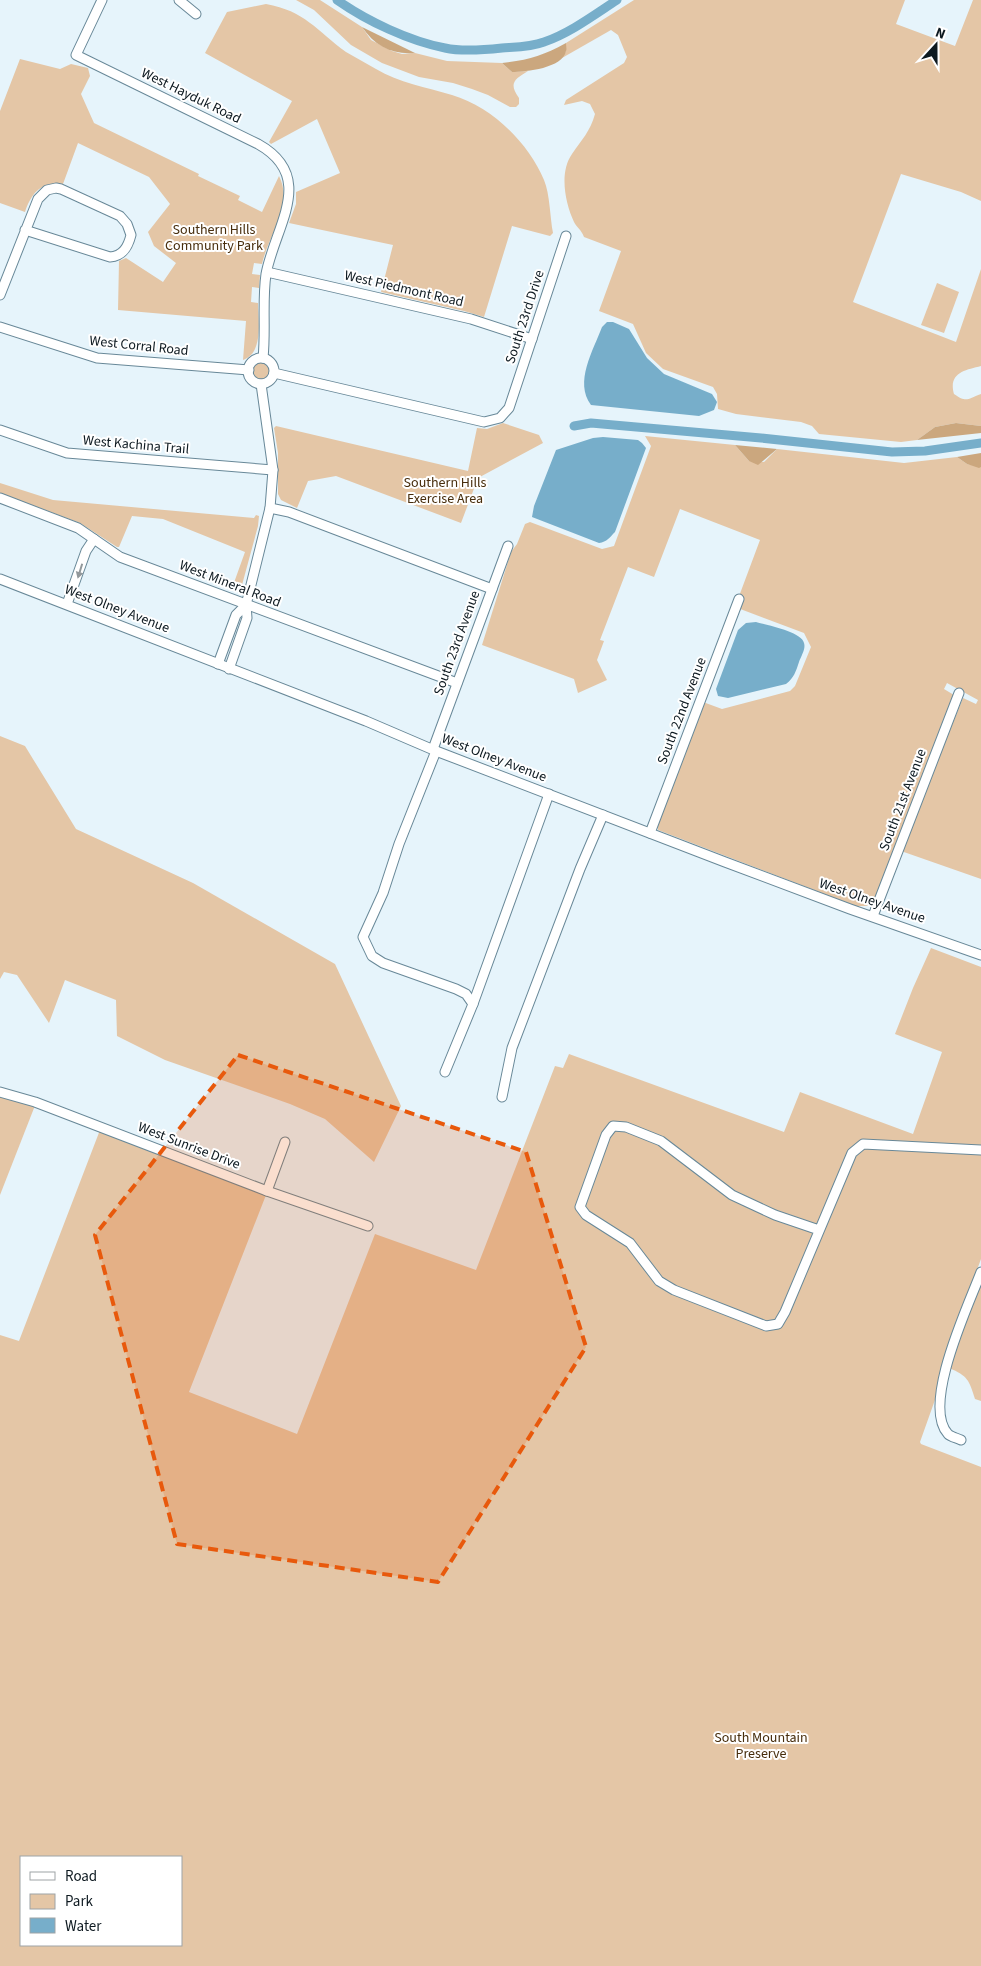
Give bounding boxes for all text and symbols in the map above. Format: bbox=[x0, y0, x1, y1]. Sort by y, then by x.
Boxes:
north arrow bbox=[911, 20, 961, 70]
text: N bbox=[932, 23, 948, 45]
street label: West Hayduk Road bbox=[138, 63, 244, 129]
park label: Southern Hills Community Park bbox=[165, 220, 263, 256]
street label: West Piedmont Road bbox=[343, 266, 465, 312]
street label: South 23rd Drive bbox=[500, 268, 550, 366]
street label: West Corral Road bbox=[88, 331, 190, 361]
street label: West Kachina Trail bbox=[82, 430, 190, 460]
park label: Southern Hills Exercise Area bbox=[404, 473, 487, 509]
street label: West Mineral Road bbox=[176, 555, 284, 613]
one-way arrow bbox=[75, 564, 83, 579]
street label: West Olney Avenue bbox=[62, 580, 172, 638]
street label: South 23rd Avenue bbox=[429, 588, 485, 698]
street label: South 22nd Avenue bbox=[652, 655, 712, 767]
street label: West Olney Avenue bbox=[439, 729, 549, 787]
street label: South 21st Avenue bbox=[874, 746, 932, 854]
street label: West Olney Avenue bbox=[816, 873, 928, 929]
street label: West Sunrise Drive bbox=[135, 1117, 243, 1175]
park label: South Mountain Preserve bbox=[714, 1728, 808, 1764]
legend bbox=[20, 1856, 182, 1946]
text: Road bbox=[65, 1866, 97, 1887]
text: Park bbox=[65, 1891, 94, 1912]
text: Water bbox=[65, 1916, 102, 1937]

